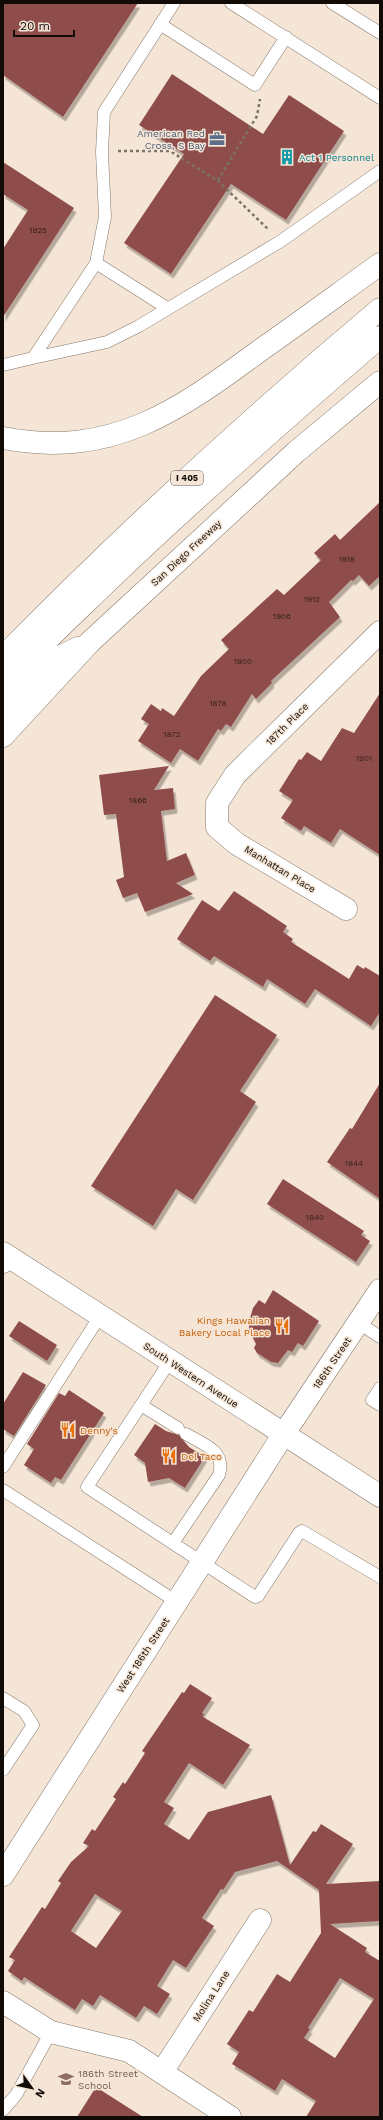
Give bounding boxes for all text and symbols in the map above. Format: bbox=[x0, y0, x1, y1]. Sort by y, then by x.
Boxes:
scale bar bbox=[14, 12, 74, 38]
text: 20 m bbox=[20, 19, 50, 33]
place label: American Red Cross, S Bay bbox=[137, 128, 206, 151]
office icon: American Red Cross, S Bay bbox=[208, 130, 226, 148]
building icon: Act 1 Personnel bbox=[278, 148, 296, 166]
place label: Act 1 Personnel bbox=[299, 152, 374, 163]
house number: 1925 bbox=[29, 226, 47, 235]
road number: I 405 bbox=[171, 471, 203, 485]
street label: San Diego Freeway bbox=[149, 517, 224, 588]
house number: 1918 bbox=[339, 555, 355, 564]
house number: 1912 bbox=[304, 595, 320, 604]
house number: 1906 bbox=[273, 612, 291, 621]
house number: 1900 bbox=[234, 657, 252, 666]
house number: 1878 bbox=[210, 699, 227, 708]
street label: 187th Place bbox=[264, 700, 311, 747]
house number: 1872 bbox=[164, 730, 181, 739]
house number: 1901 bbox=[356, 754, 372, 763]
house number: 1866 bbox=[129, 796, 147, 805]
street label: Manhattan Place bbox=[242, 843, 318, 895]
house number: 1844 bbox=[345, 1159, 363, 1168]
house number: 1840 bbox=[306, 1213, 324, 1222]
place label: Kings Hawaiian Bakery Local Place bbox=[179, 1315, 270, 1338]
restaurant icon: Kings Hawaiian Bakery Local Place bbox=[273, 1317, 291, 1335]
street label: 186th Street bbox=[311, 1334, 354, 1391]
street label: South Western Avenue bbox=[141, 1340, 241, 1410]
restaurant icon: Denny's bbox=[59, 1421, 77, 1439]
place label: Denny's bbox=[80, 1425, 118, 1436]
restaurant icon: Del Taco bbox=[160, 1447, 178, 1465]
place label: Del Taco bbox=[181, 1451, 222, 1462]
street label: West 186th Street bbox=[114, 1615, 172, 1695]
street label: Molina Lane bbox=[190, 1968, 232, 2024]
north arrow bbox=[12, 2068, 52, 2108]
place label: 186th Street School bbox=[78, 2068, 139, 2091]
school or university icon: 186th Street School bbox=[57, 2070, 75, 2088]
text: N bbox=[32, 2086, 48, 2100]

